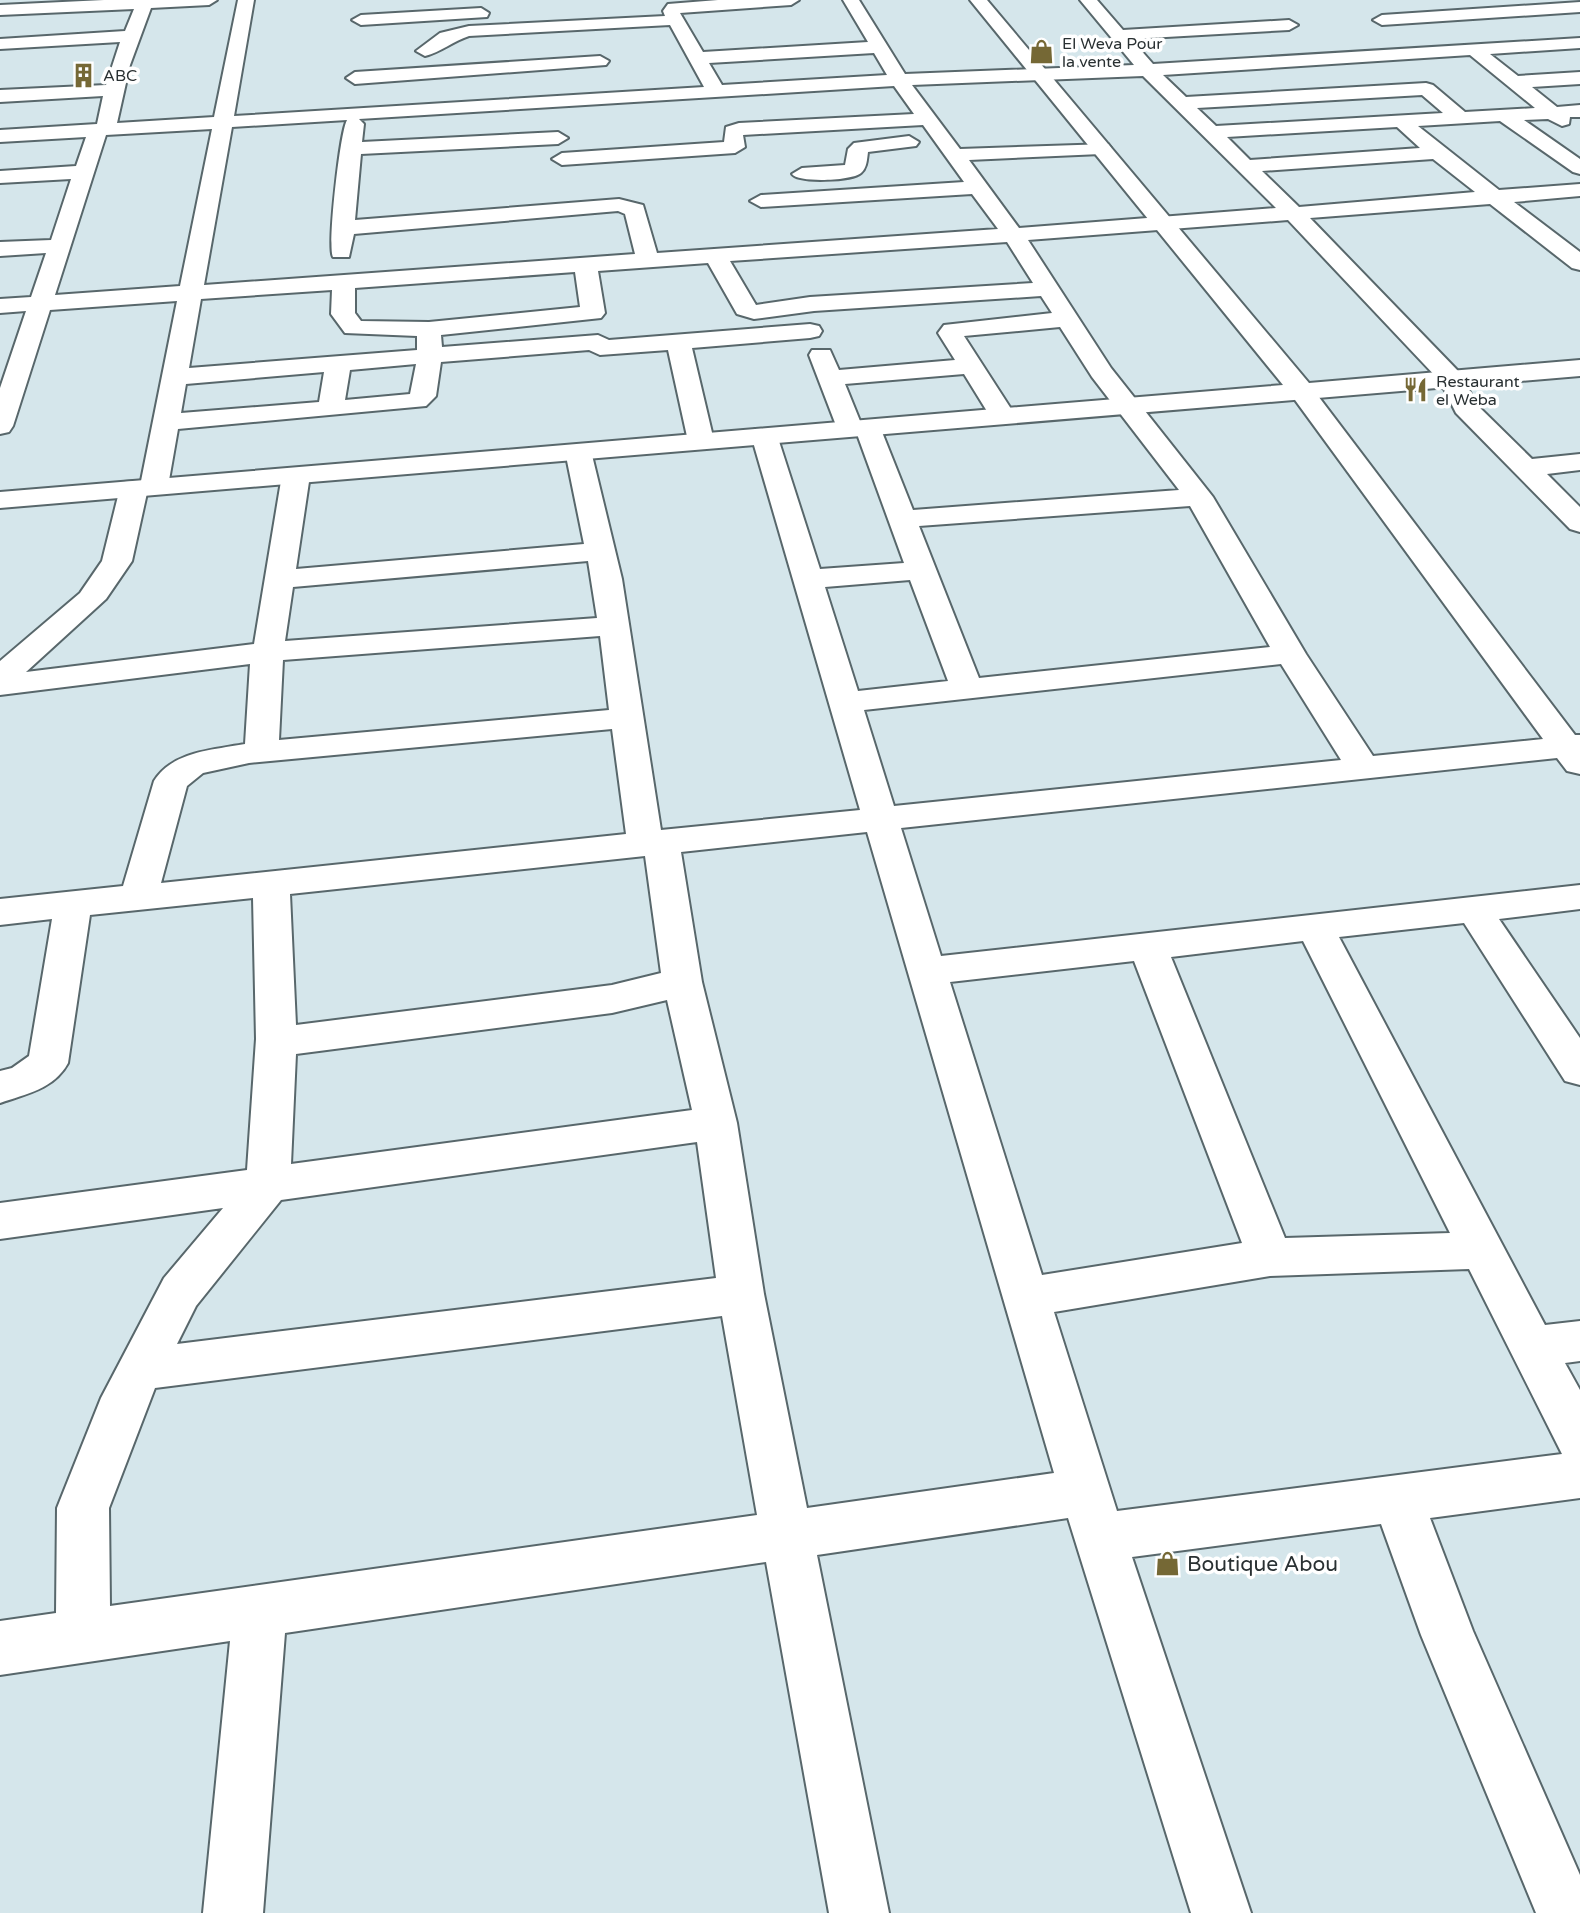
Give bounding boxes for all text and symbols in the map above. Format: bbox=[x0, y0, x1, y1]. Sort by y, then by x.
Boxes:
place label: El Weva Pour la vente bbox=[1062, 34, 1163, 72]
shop icon: El Weva Pour la vente bbox=[1028, 38, 1056, 66]
building icon: ABC bbox=[69, 61, 97, 89]
place label: ABC bbox=[103, 66, 137, 86]
place label: Restaurant el Weba bbox=[1436, 372, 1520, 410]
restaurant icon: Restaurant el Weba bbox=[1402, 376, 1430, 404]
shop icon: Boutique Abou bbox=[1153, 1550, 1181, 1578]
place label: Boutique Abou bbox=[1187, 1552, 1338, 1577]

